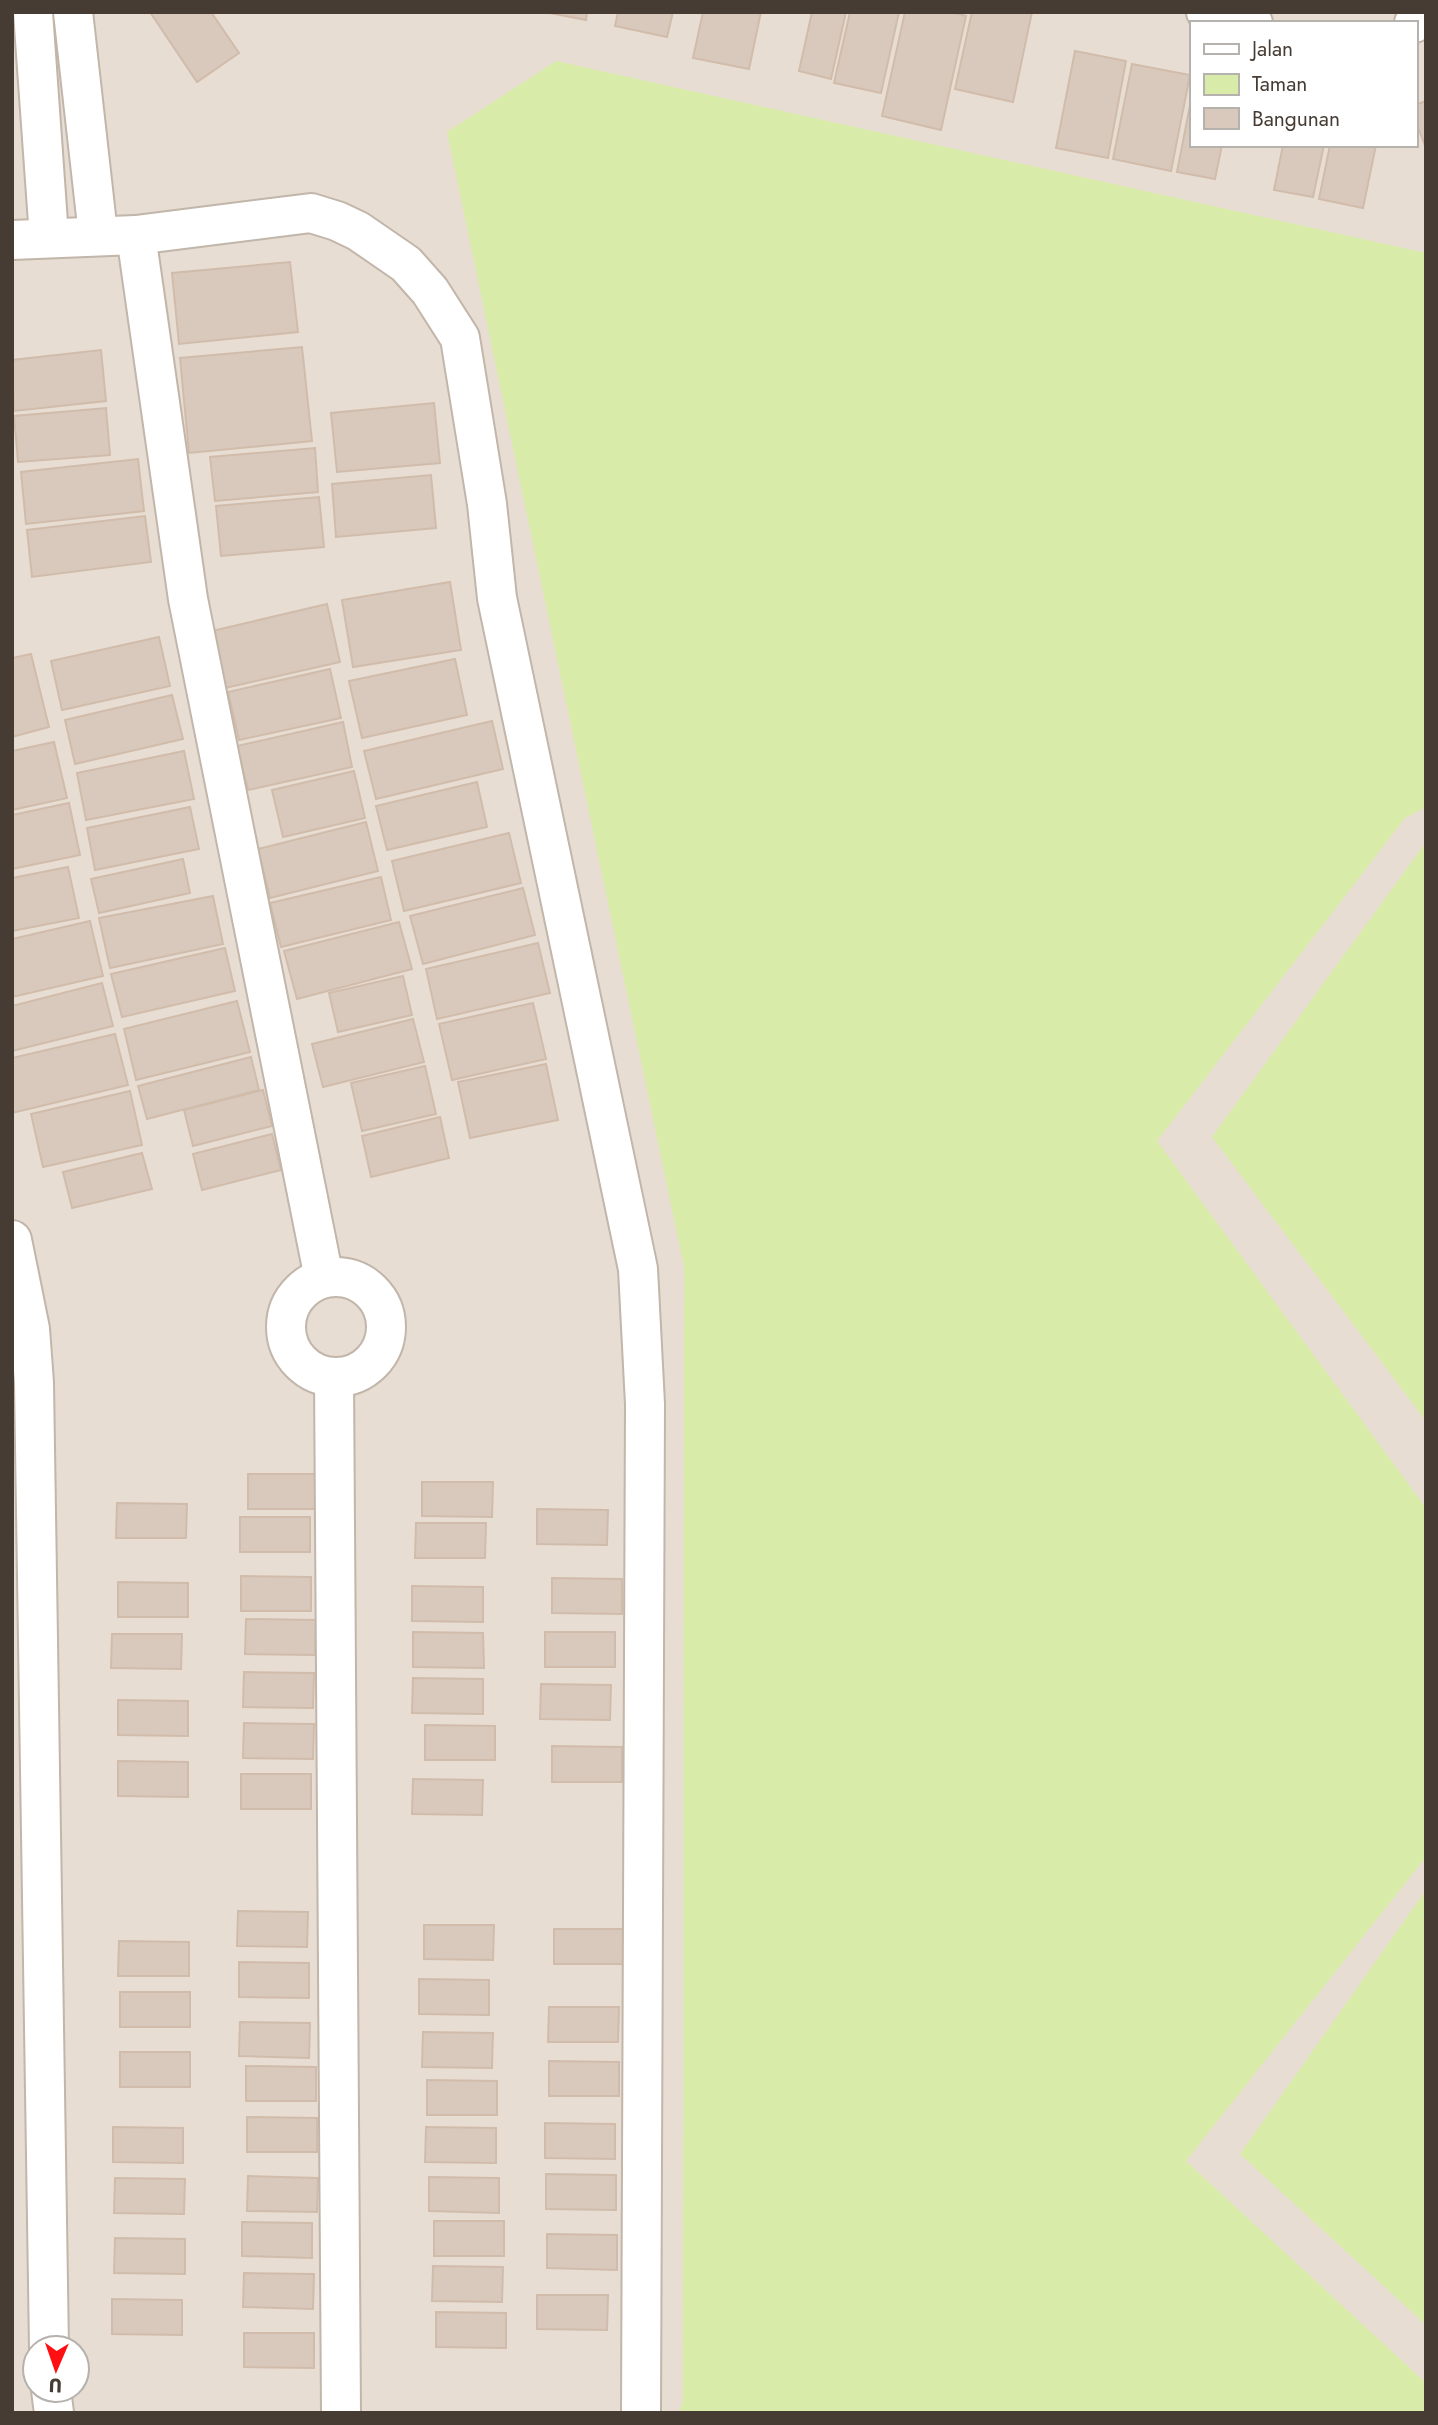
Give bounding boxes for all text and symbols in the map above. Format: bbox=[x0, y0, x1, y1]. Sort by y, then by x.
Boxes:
legend bbox=[1190, 21, 1417, 147]
text: Jalan bbox=[1249, 34, 1293, 64]
text: Taman bbox=[1252, 69, 1307, 99]
text: Bangunan bbox=[1252, 104, 1340, 134]
north arrow bbox=[21, 2334, 91, 2404]
text: U bbox=[48, 2372, 63, 2399]

